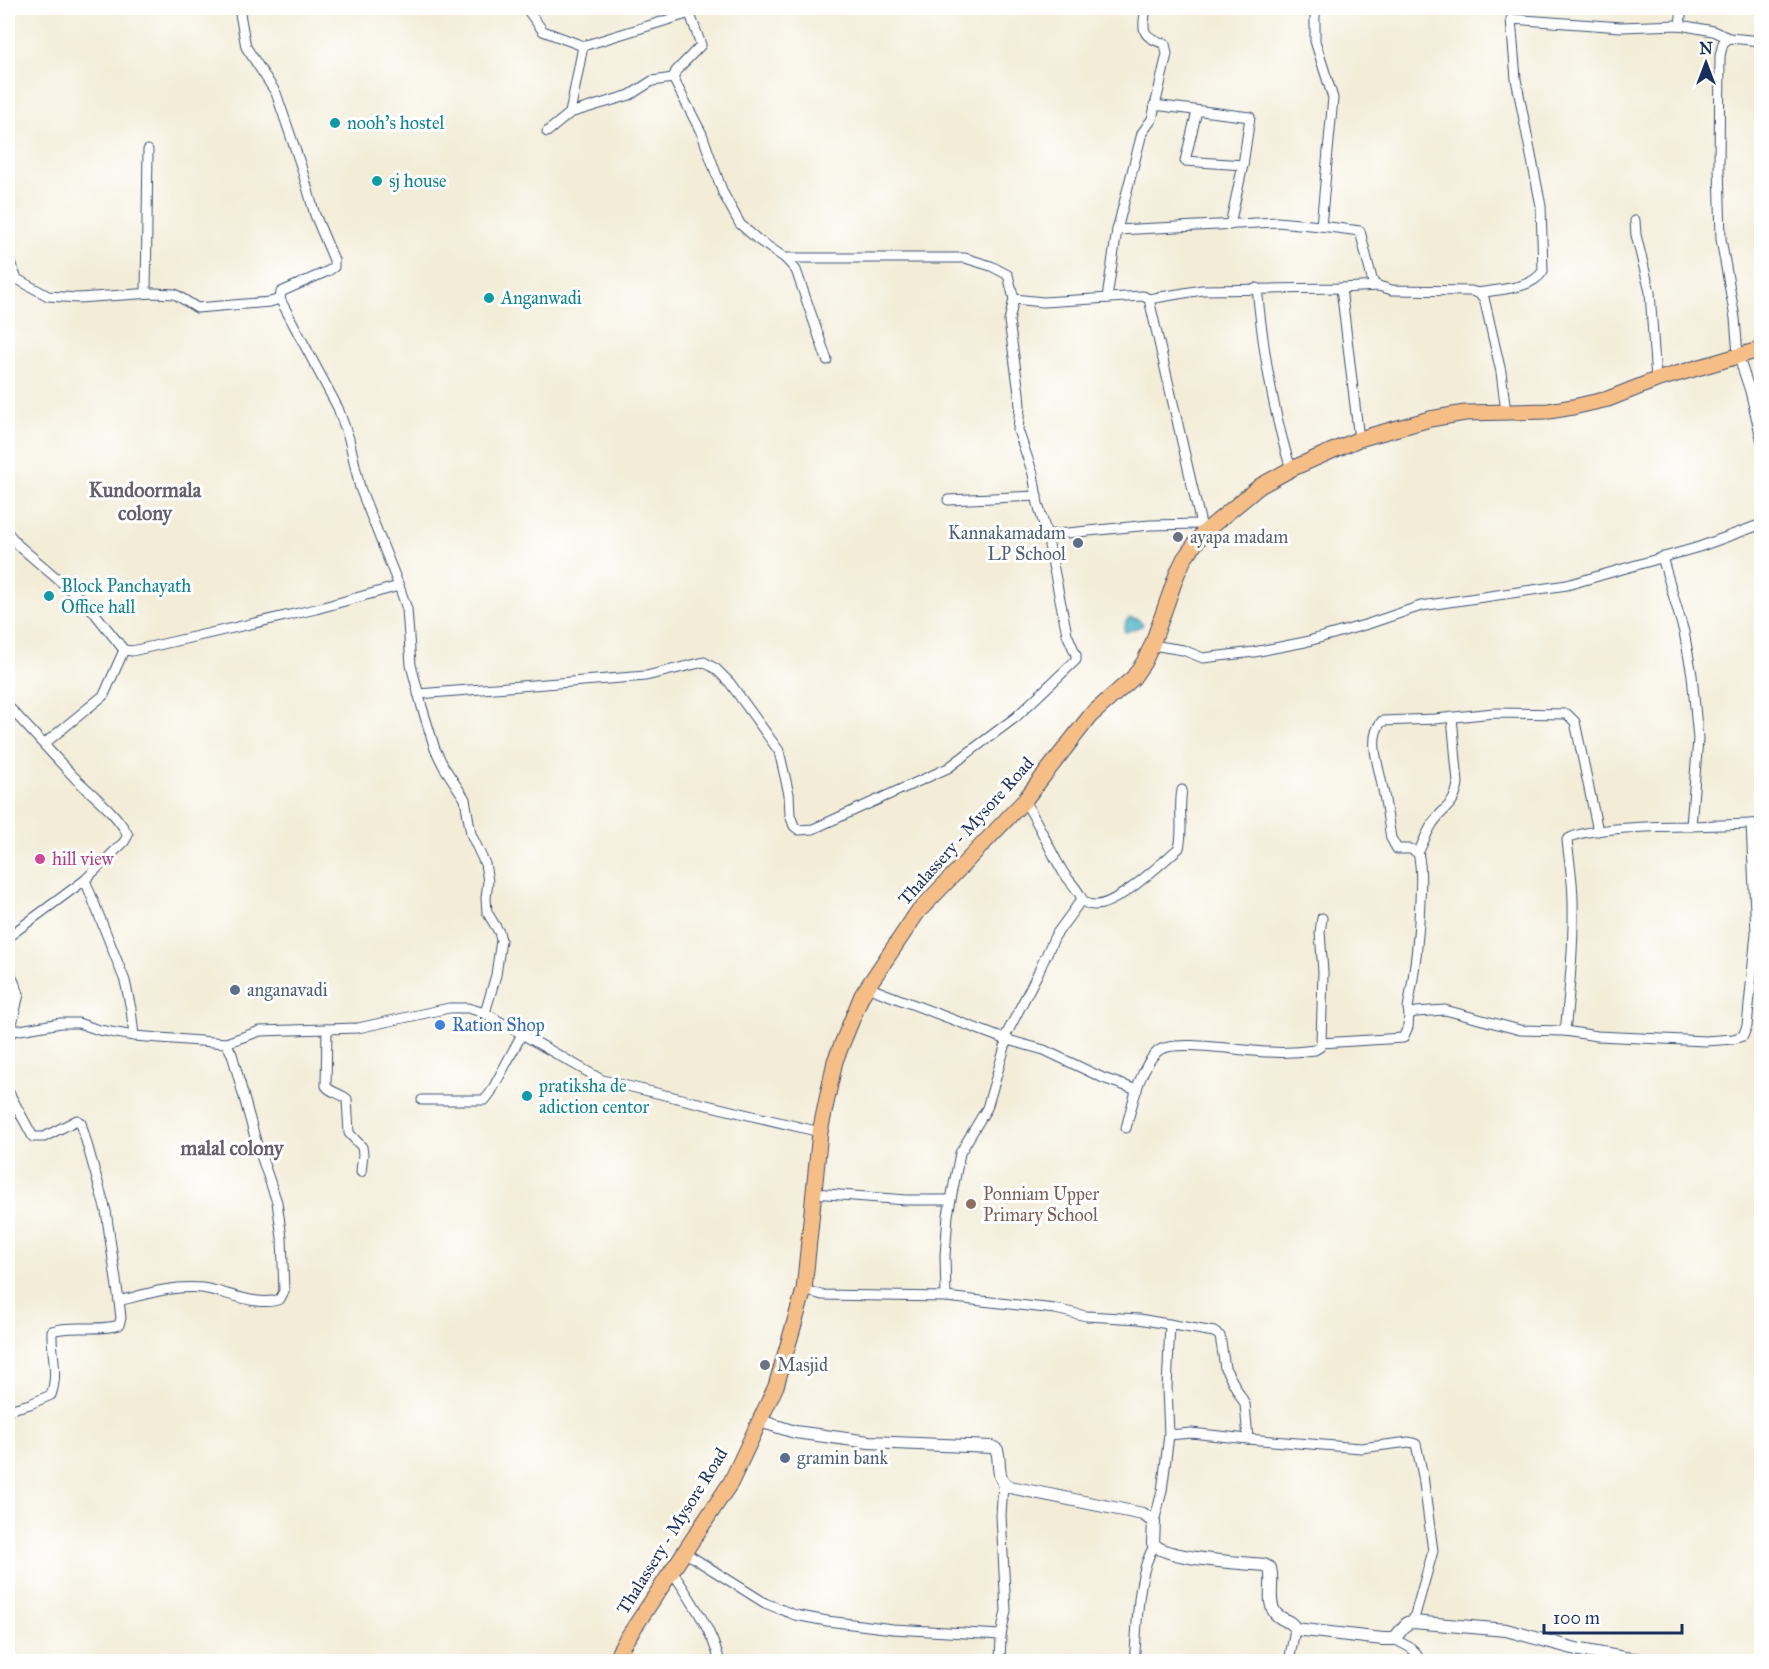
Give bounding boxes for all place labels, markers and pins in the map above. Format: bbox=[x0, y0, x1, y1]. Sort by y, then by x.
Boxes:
place label: nooh's hostel bbox=[347, 112, 444, 134]
marker: nooh's hostel bbox=[328, 116, 342, 130]
place label: sj house bbox=[389, 170, 447, 192]
marker: sj house bbox=[370, 174, 384, 188]
place label: Anganwadi bbox=[500, 287, 582, 310]
marker: Anganwadi bbox=[482, 291, 496, 305]
place label: Kannakamadam LP School bbox=[948, 522, 1066, 565]
place label: ayapa madam bbox=[1190, 526, 1288, 548]
marker: ayapa madam bbox=[1171, 530, 1185, 544]
marker: Kannakamadam LP School bbox=[1071, 536, 1085, 550]
place label: Block Panchayath Office hall bbox=[61, 575, 191, 618]
marker: Block Panchayath Office hall bbox=[42, 589, 56, 603]
place label: hill view bbox=[52, 848, 114, 870]
marker: hill view bbox=[33, 852, 47, 866]
place label: anganavadi bbox=[247, 979, 328, 1002]
marker: anganavadi bbox=[228, 983, 242, 997]
place label: Ration Shop bbox=[452, 1014, 545, 1036]
marker: Ration Shop bbox=[433, 1018, 447, 1032]
place label: pratiksha de adiction centor bbox=[538, 1075, 649, 1118]
marker: pratiksha de adiction centor bbox=[520, 1089, 534, 1103]
place label: Ponniam Upper Primary School bbox=[983, 1183, 1100, 1226]
marker: Ponniam Upper Primary School bbox=[964, 1197, 978, 1211]
place label: Masjid bbox=[777, 1354, 828, 1376]
marker: Masjid bbox=[758, 1358, 772, 1372]
place label: gramin bank bbox=[797, 1447, 889, 1470]
marker: gramin bank bbox=[778, 1451, 792, 1465]

